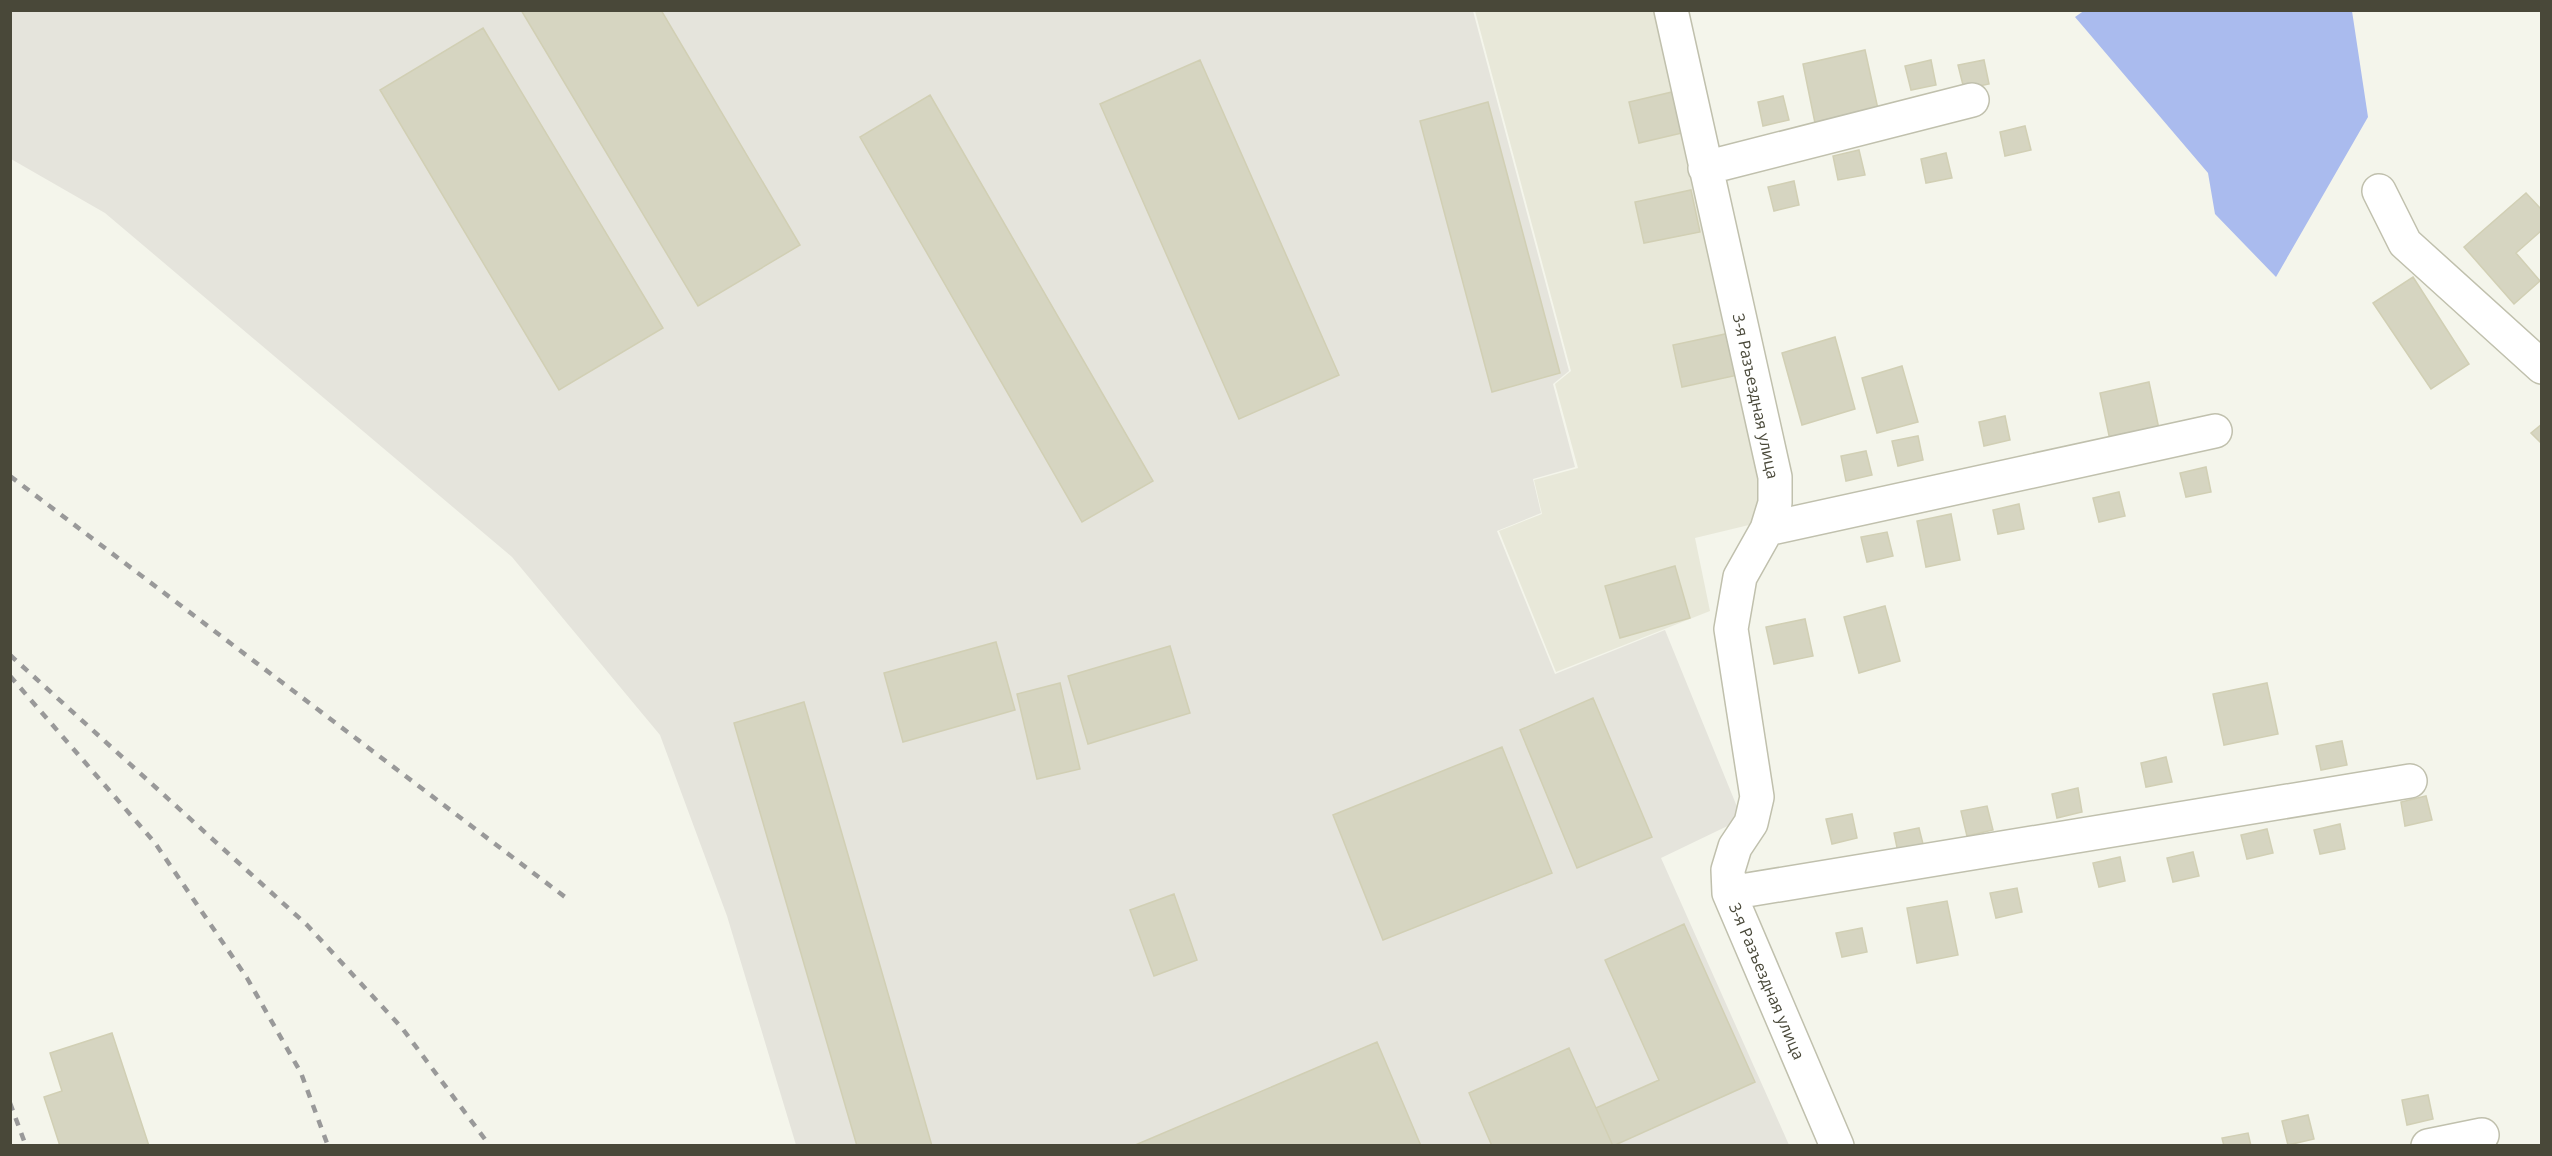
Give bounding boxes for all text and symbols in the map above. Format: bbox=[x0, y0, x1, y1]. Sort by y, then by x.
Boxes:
street label: 3-я Разъездная улица bbox=[1728, 311, 1784, 481]
street label: 3-я Разъездная улица bbox=[1724, 899, 1810, 1063]

